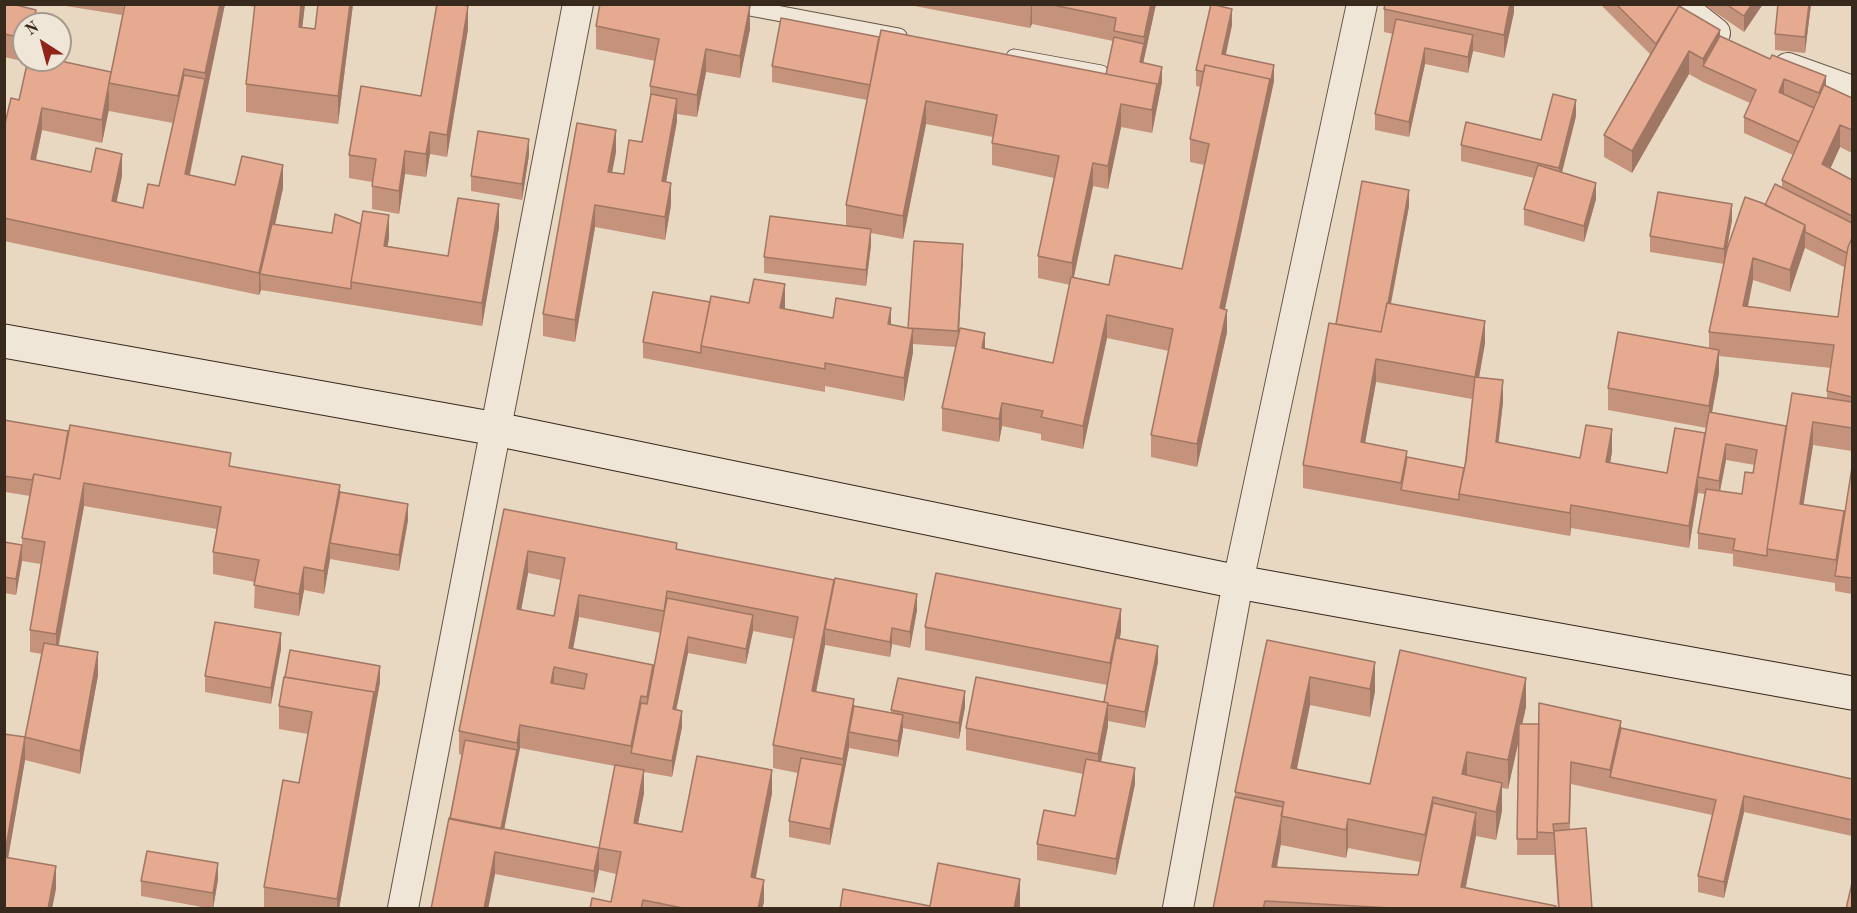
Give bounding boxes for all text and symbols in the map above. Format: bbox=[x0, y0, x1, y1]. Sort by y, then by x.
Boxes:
north arrow bbox=[12, 12, 72, 72]
text: N bbox=[23, 19, 42, 39]

